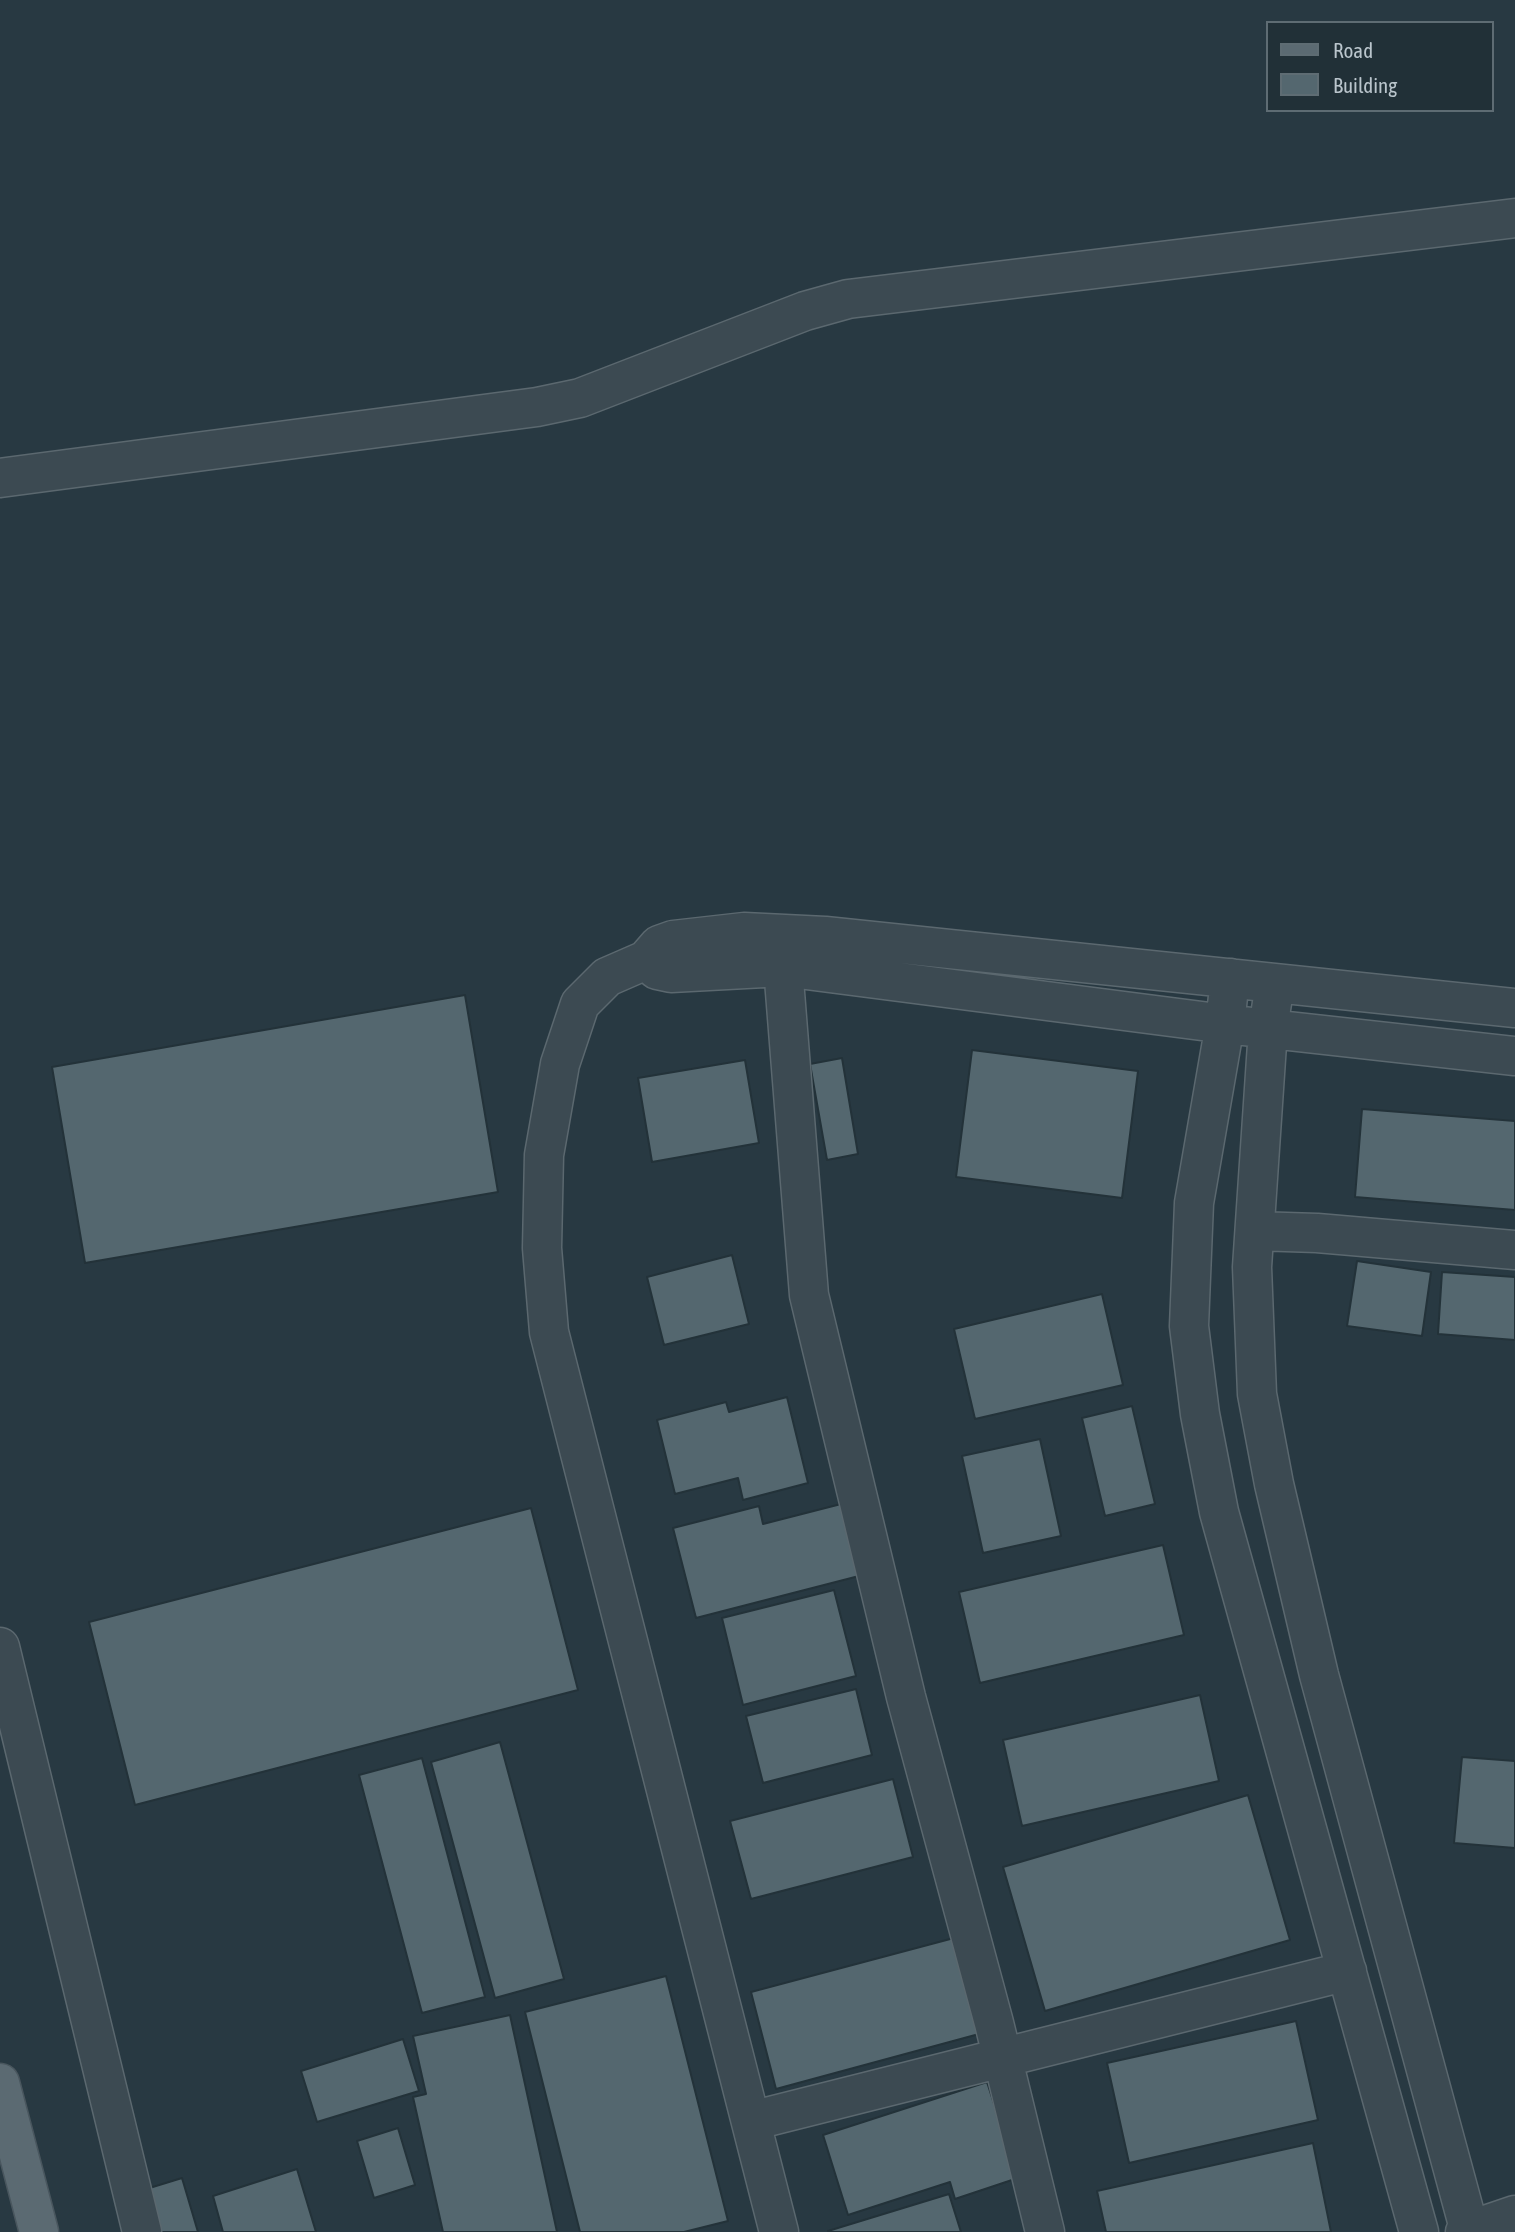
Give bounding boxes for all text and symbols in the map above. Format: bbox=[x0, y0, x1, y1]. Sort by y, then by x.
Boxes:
legend bbox=[1266, 21, 1494, 112]
text: Road bbox=[1333, 38, 1373, 62]
text: Building bbox=[1333, 73, 1397, 97]

